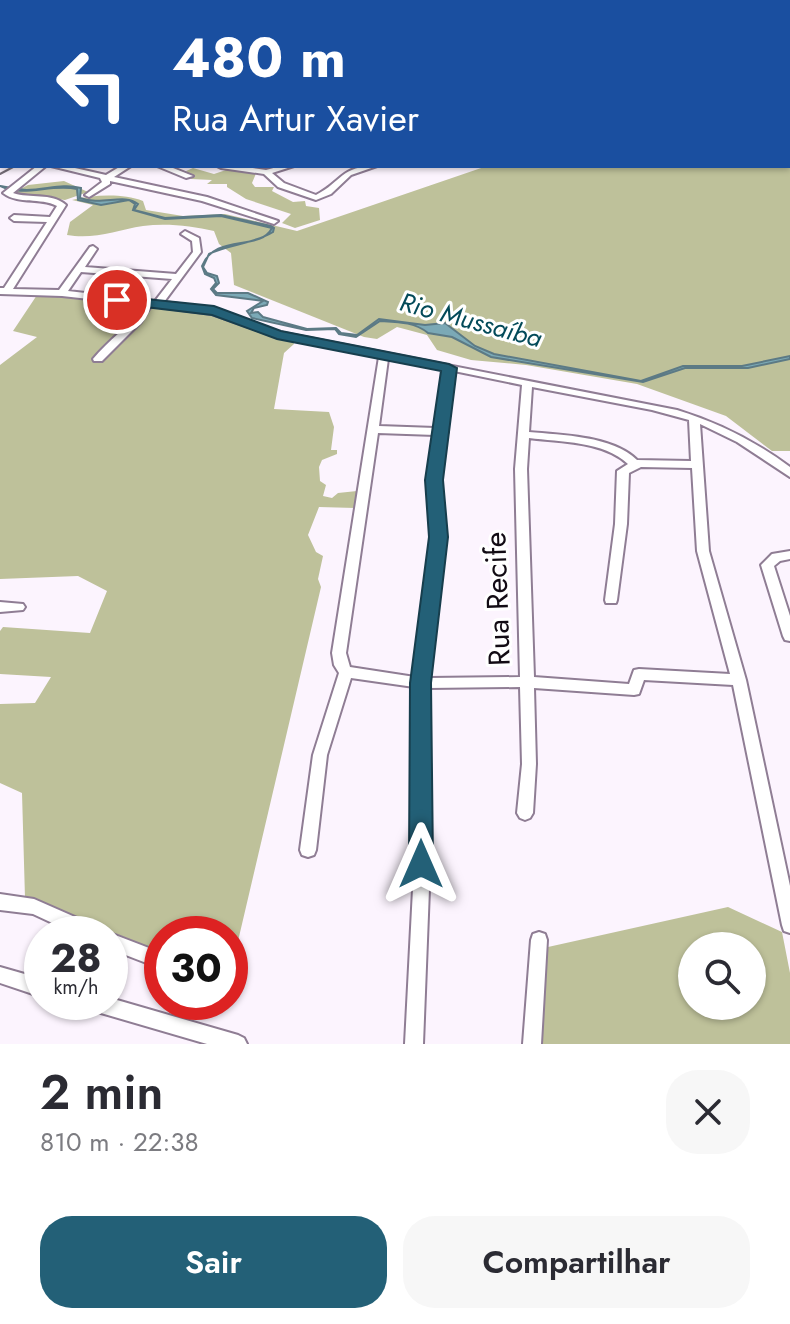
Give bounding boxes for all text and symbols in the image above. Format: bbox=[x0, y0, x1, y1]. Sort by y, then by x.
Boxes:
text: 480 m bbox=[172, 17, 346, 98]
icon: left bbox=[40, 32, 144, 136]
text: Rua Artur Xavier bbox=[172, 92, 419, 144]
pin bbox=[83, 266, 151, 334]
icon: arrive bbox=[95, 278, 139, 322]
water label: Rio Mussaíba bbox=[396, 283, 547, 357]
street label: Rua Recife bbox=[473, 531, 521, 667]
position arrow bbox=[379, 822, 463, 906]
speed limit sign: 30 bbox=[144, 916, 248, 1020]
text: 28 bbox=[50, 929, 102, 987]
map controls bbox=[678, 932, 766, 1020]
button: search bbox=[678, 932, 766, 1020]
text: km/h bbox=[53, 973, 99, 1002]
text: 2 min bbox=[40, 1058, 163, 1127]
button: close bbox=[666, 1070, 750, 1154]
text: 810 m · 22:38 bbox=[40, 1123, 199, 1161]
button: Sair bbox=[40, 1216, 387, 1308]
button: Compartilhar bbox=[403, 1216, 750, 1308]

